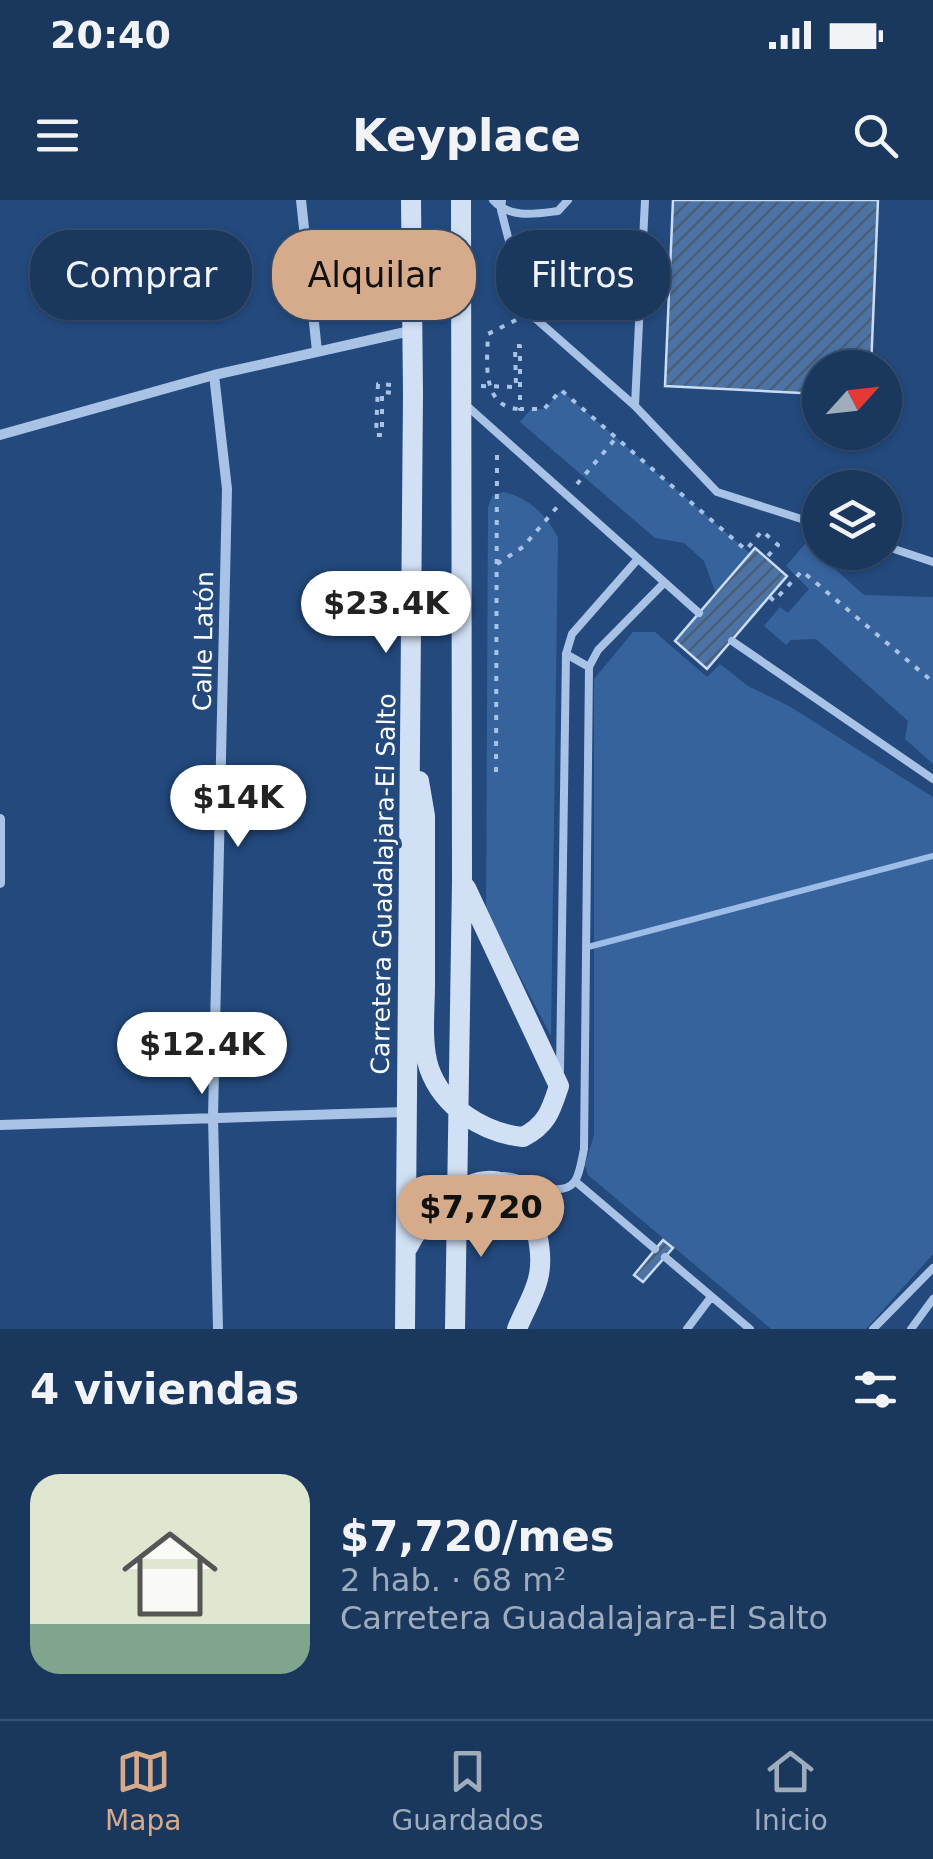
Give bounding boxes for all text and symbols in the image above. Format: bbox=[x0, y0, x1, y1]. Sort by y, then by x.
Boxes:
text: 20:40 bbox=[50, 13, 171, 57]
icon: menu bbox=[30, 108, 85, 163]
icon: search bbox=[848, 108, 903, 163]
text: Keyplace bbox=[352, 109, 581, 162]
chip: Comprar bbox=[30, 230, 252, 320]
chip: Alquilar bbox=[272, 230, 476, 320]
chip: Filtros bbox=[496, 230, 670, 320]
north arrow bbox=[802, 350, 902, 450]
map controls bbox=[802, 350, 902, 570]
button: layers bbox=[802, 470, 902, 570]
street label: Calle Latón bbox=[188, 571, 219, 711]
pin: $23.4K bbox=[305, 571, 467, 656]
text: $23.4K bbox=[323, 584, 449, 622]
street label: Carretera Guadalajara-El Salto bbox=[366, 693, 401, 1075]
pin: $14K bbox=[179, 765, 297, 850]
text: $14K bbox=[192, 778, 284, 816]
pin: $12.4K bbox=[121, 1012, 283, 1097]
text: $12.4K bbox=[139, 1025, 265, 1063]
pin: $7,720 bbox=[400, 1175, 562, 1260]
text: $7,720 bbox=[419, 1188, 543, 1226]
icon: filters bbox=[848, 1362, 903, 1417]
text: 4 viviendas bbox=[30, 1365, 299, 1414]
text: $7,720/mes bbox=[340, 1512, 615, 1561]
icon: home bbox=[110, 1514, 230, 1634]
text: 2 hab. · 68 m² bbox=[340, 1561, 566, 1599]
text: Carretera Guadalajara-El Salto bbox=[340, 1599, 828, 1637]
tab: Mapa bbox=[105, 1744, 181, 1837]
tab: Guardados bbox=[392, 1744, 544, 1837]
tab: Inicio bbox=[754, 1744, 828, 1837]

